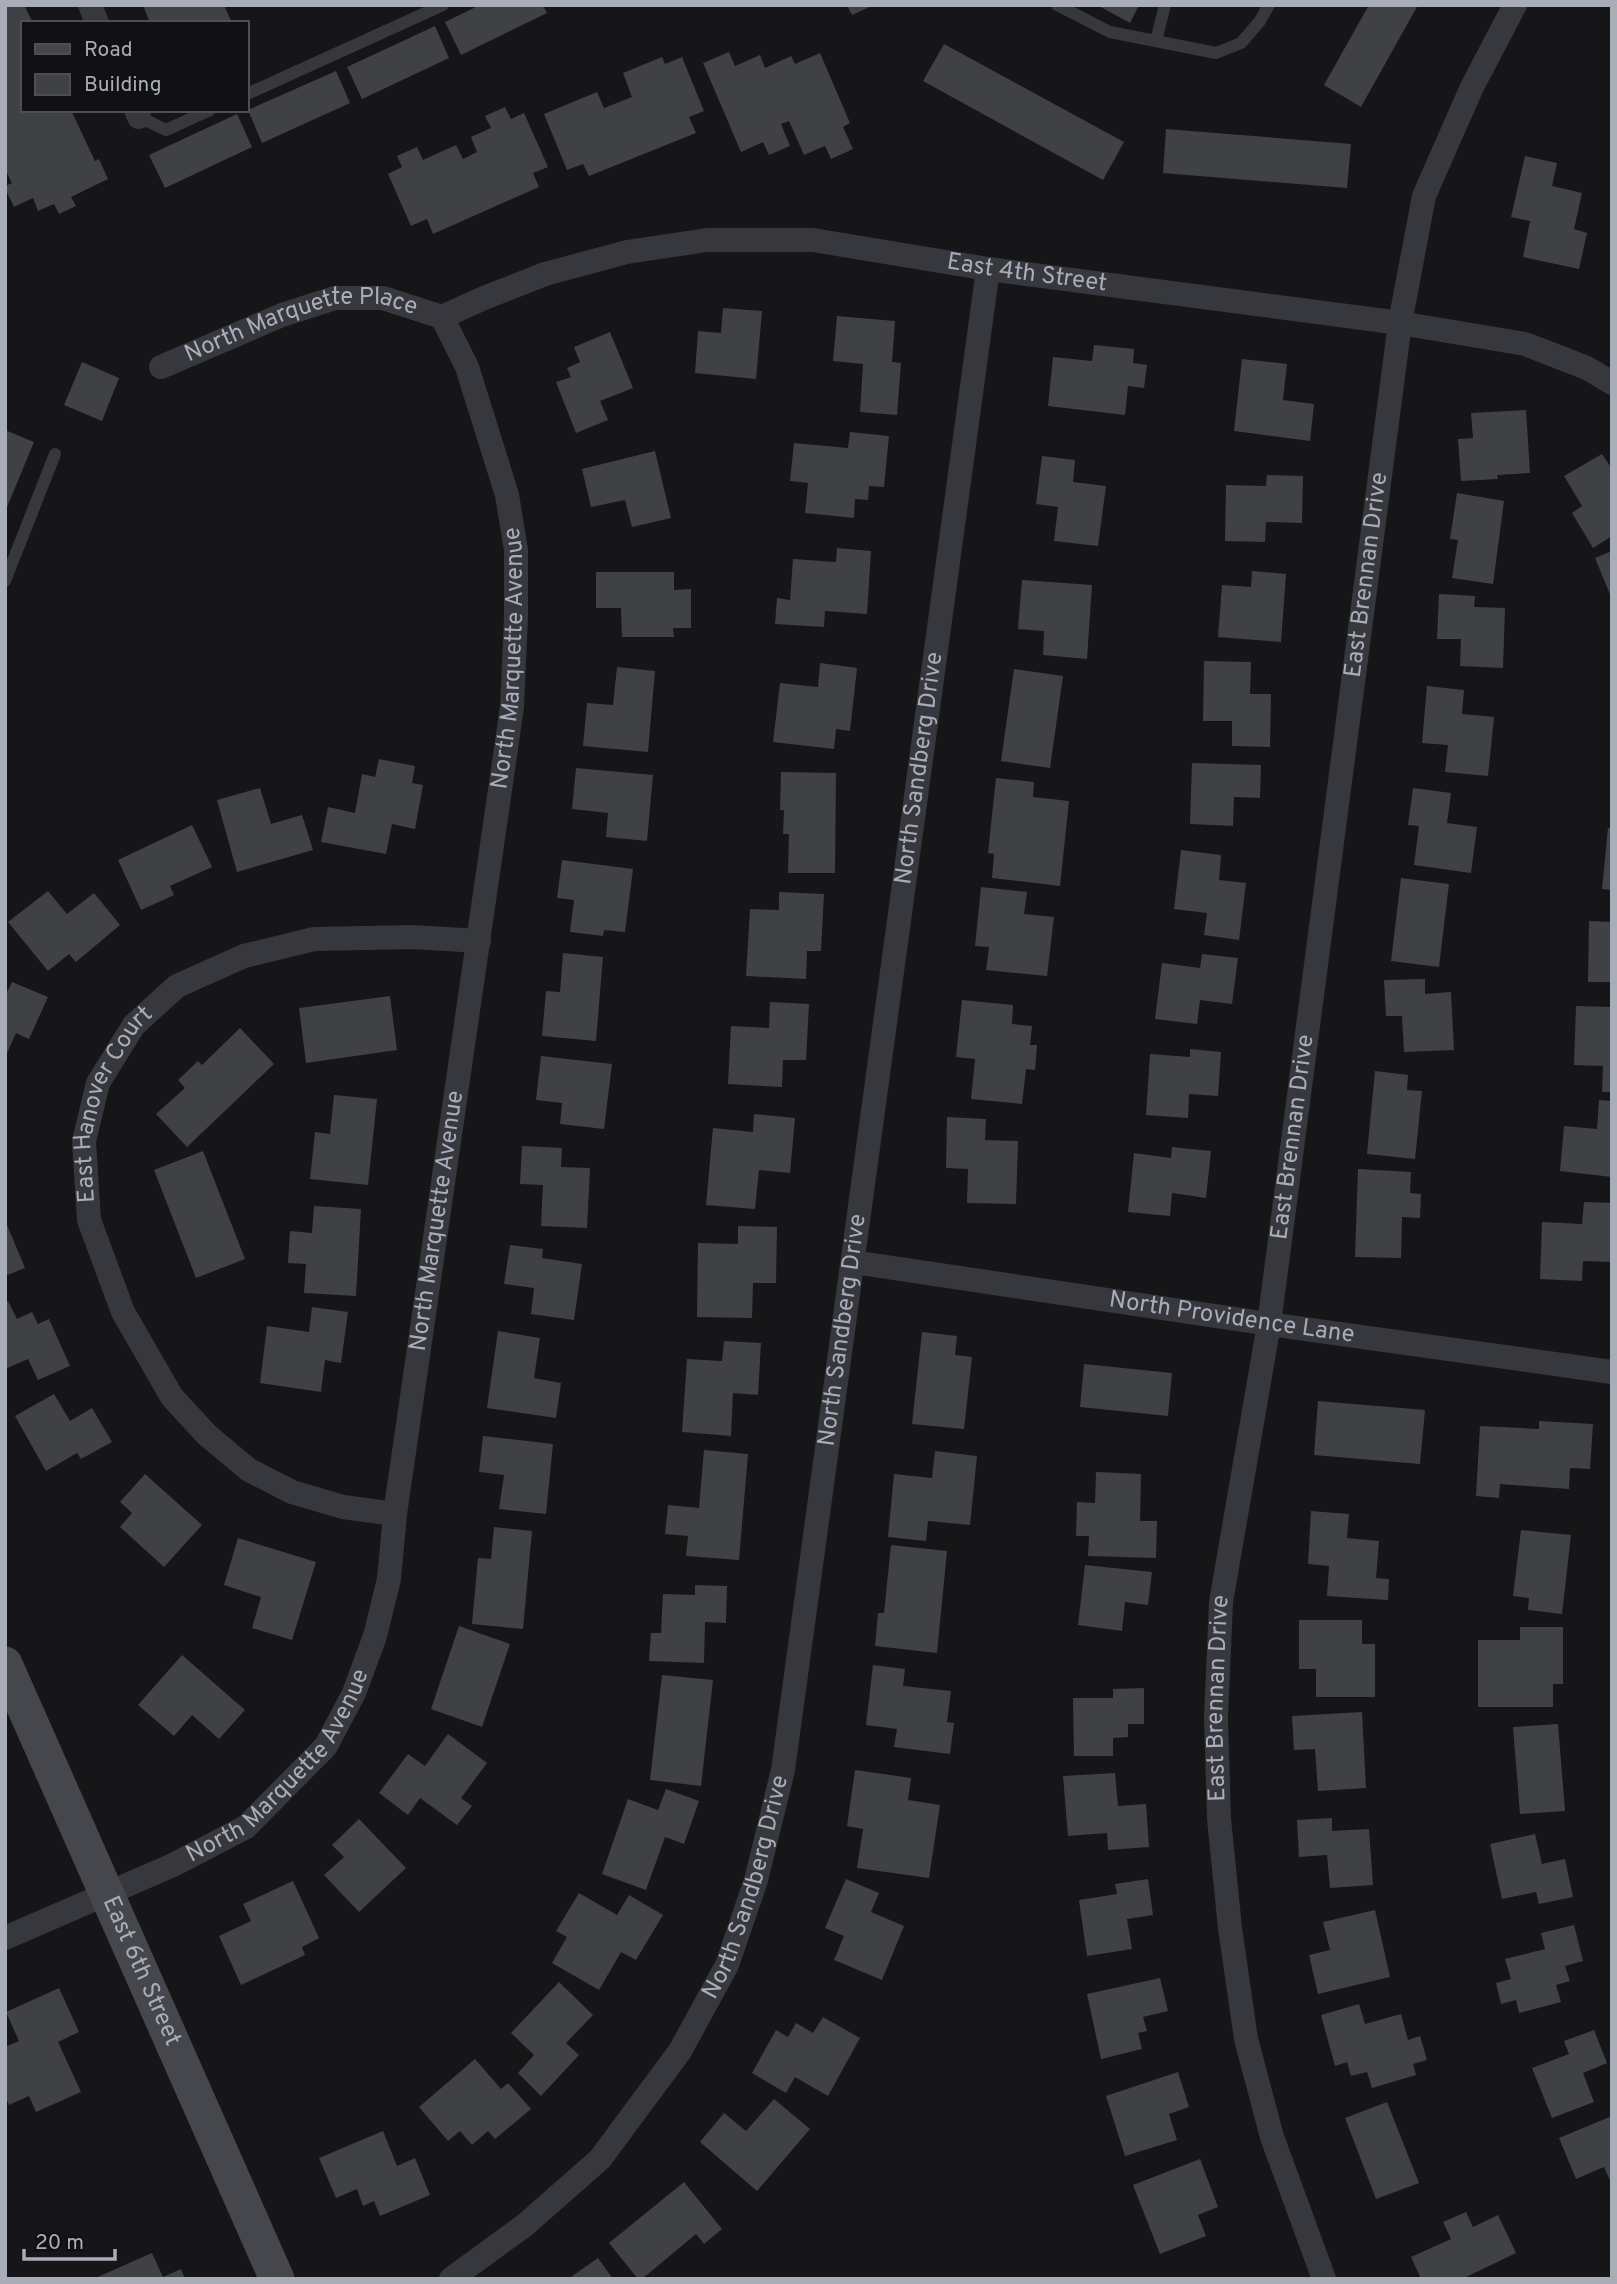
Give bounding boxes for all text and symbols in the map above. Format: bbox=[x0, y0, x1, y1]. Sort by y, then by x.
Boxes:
legend bbox=[21, 21, 248, 112]
text: Road bbox=[84, 37, 133, 64]
text: Building bbox=[84, 72, 162, 99]
street label: East 4th Street bbox=[945, 247, 1109, 299]
street label: North Marquette Place bbox=[180, 283, 421, 370]
street label: East Brennan Drive bbox=[1339, 471, 1395, 679]
street label: North Marquette Avenue bbox=[485, 525, 531, 791]
street label: North Sandberg Drive bbox=[889, 650, 951, 886]
street label: East Hanover Court bbox=[69, 1000, 159, 1204]
street label: East Brennan Drive bbox=[1265, 1033, 1322, 1242]
street label: North Marquette Avenue bbox=[404, 1089, 471, 1353]
street label: North Sandberg Drive bbox=[812, 1212, 874, 1448]
street label: North Providence Lane bbox=[1107, 1285, 1357, 1351]
street label: East Brennan Drive bbox=[1201, 1593, 1237, 1802]
street label: North Marquette Avenue bbox=[181, 1665, 376, 1870]
street label: North Sandberg Drive bbox=[696, 1772, 796, 2005]
street label: East 6th Street bbox=[95, 1892, 187, 2051]
scale bar bbox=[24, 2218, 116, 2262]
text: 20 m bbox=[35, 2230, 84, 2257]

